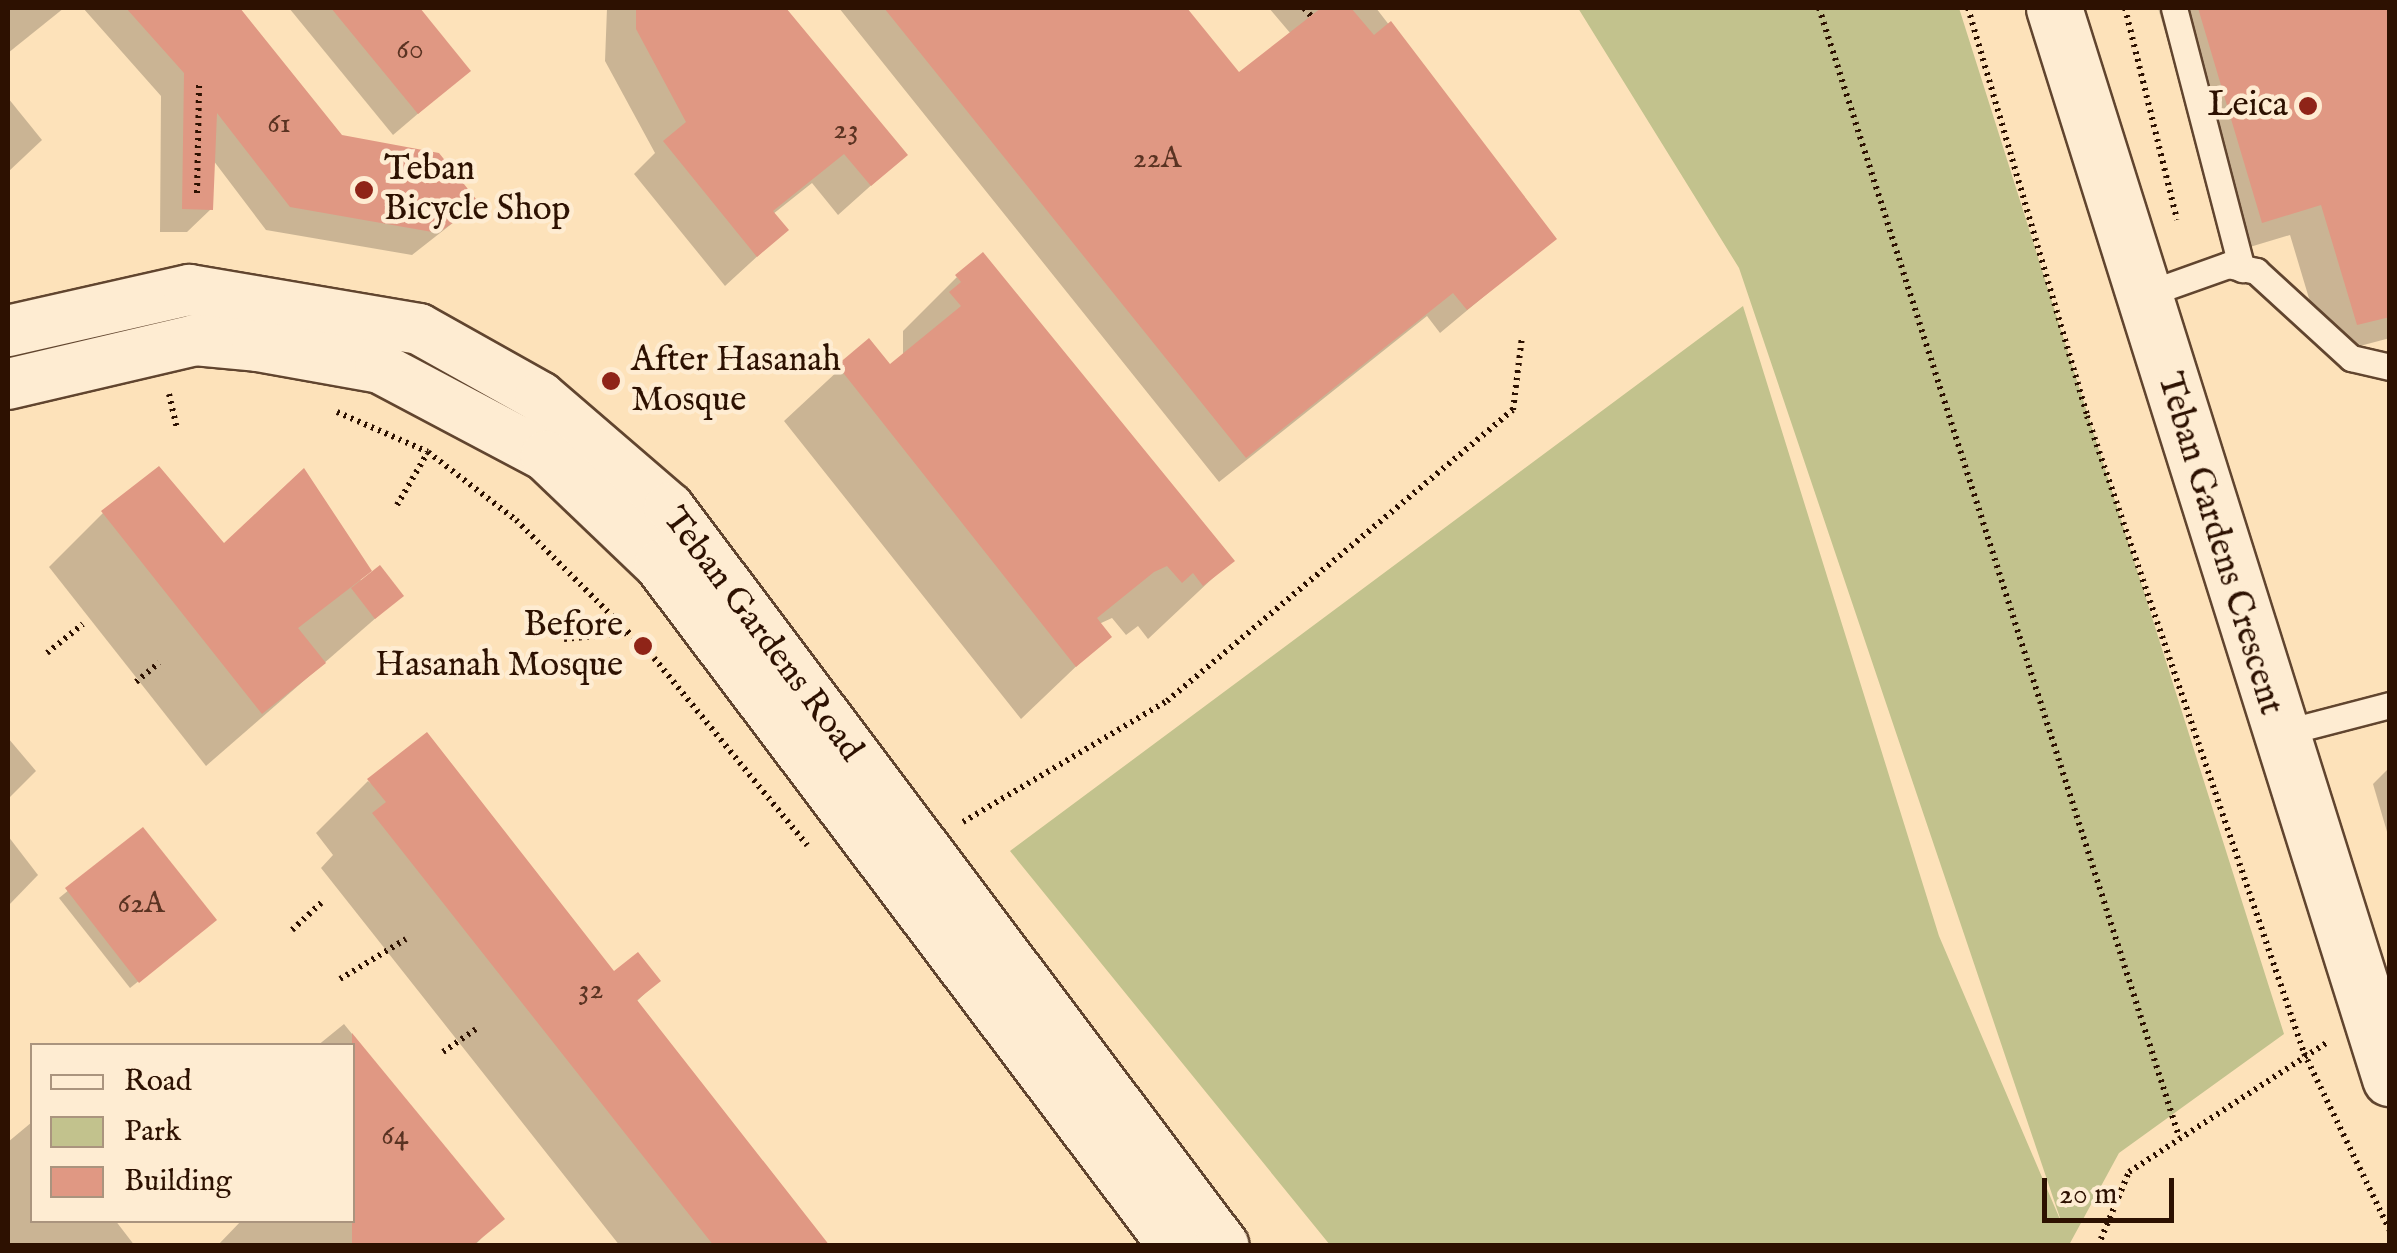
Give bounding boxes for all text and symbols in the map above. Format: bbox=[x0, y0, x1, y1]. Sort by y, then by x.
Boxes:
house number: 60 bbox=[396, 32, 424, 68]
place label: Leica bbox=[2207, 85, 2288, 127]
marker: Leica bbox=[2297, 95, 2319, 117]
house number: 61 bbox=[267, 106, 291, 142]
house number: 23 bbox=[833, 112, 859, 148]
house number: 22A bbox=[1133, 141, 1181, 177]
place label: Teban Bicycle Shop bbox=[384, 149, 571, 231]
marker: Teban Bicycle Shop bbox=[353, 179, 375, 201]
place label: After Hasanah Mosque bbox=[631, 340, 841, 422]
street label: Teban Gardens Crescent bbox=[2147, 368, 2291, 720]
marker: After Hasanah Mosque bbox=[600, 370, 622, 392]
street label: Teban Gardens Road bbox=[653, 500, 871, 770]
place label: Before Hasanah Mosque bbox=[375, 605, 623, 687]
marker: Before Hasanah Mosque bbox=[632, 635, 654, 657]
house number: 62A bbox=[117, 886, 165, 922]
house number: 32 bbox=[578, 972, 604, 1008]
legend bbox=[30, 1043, 355, 1223]
text: Road bbox=[124, 1063, 192, 1101]
text: Park bbox=[124, 1113, 181, 1151]
house number: 64 bbox=[381, 1118, 409, 1154]
scale bar bbox=[2047, 1158, 2180, 1220]
text: Building bbox=[124, 1163, 232, 1201]
text: 20 m bbox=[2059, 1176, 2118, 1214]

